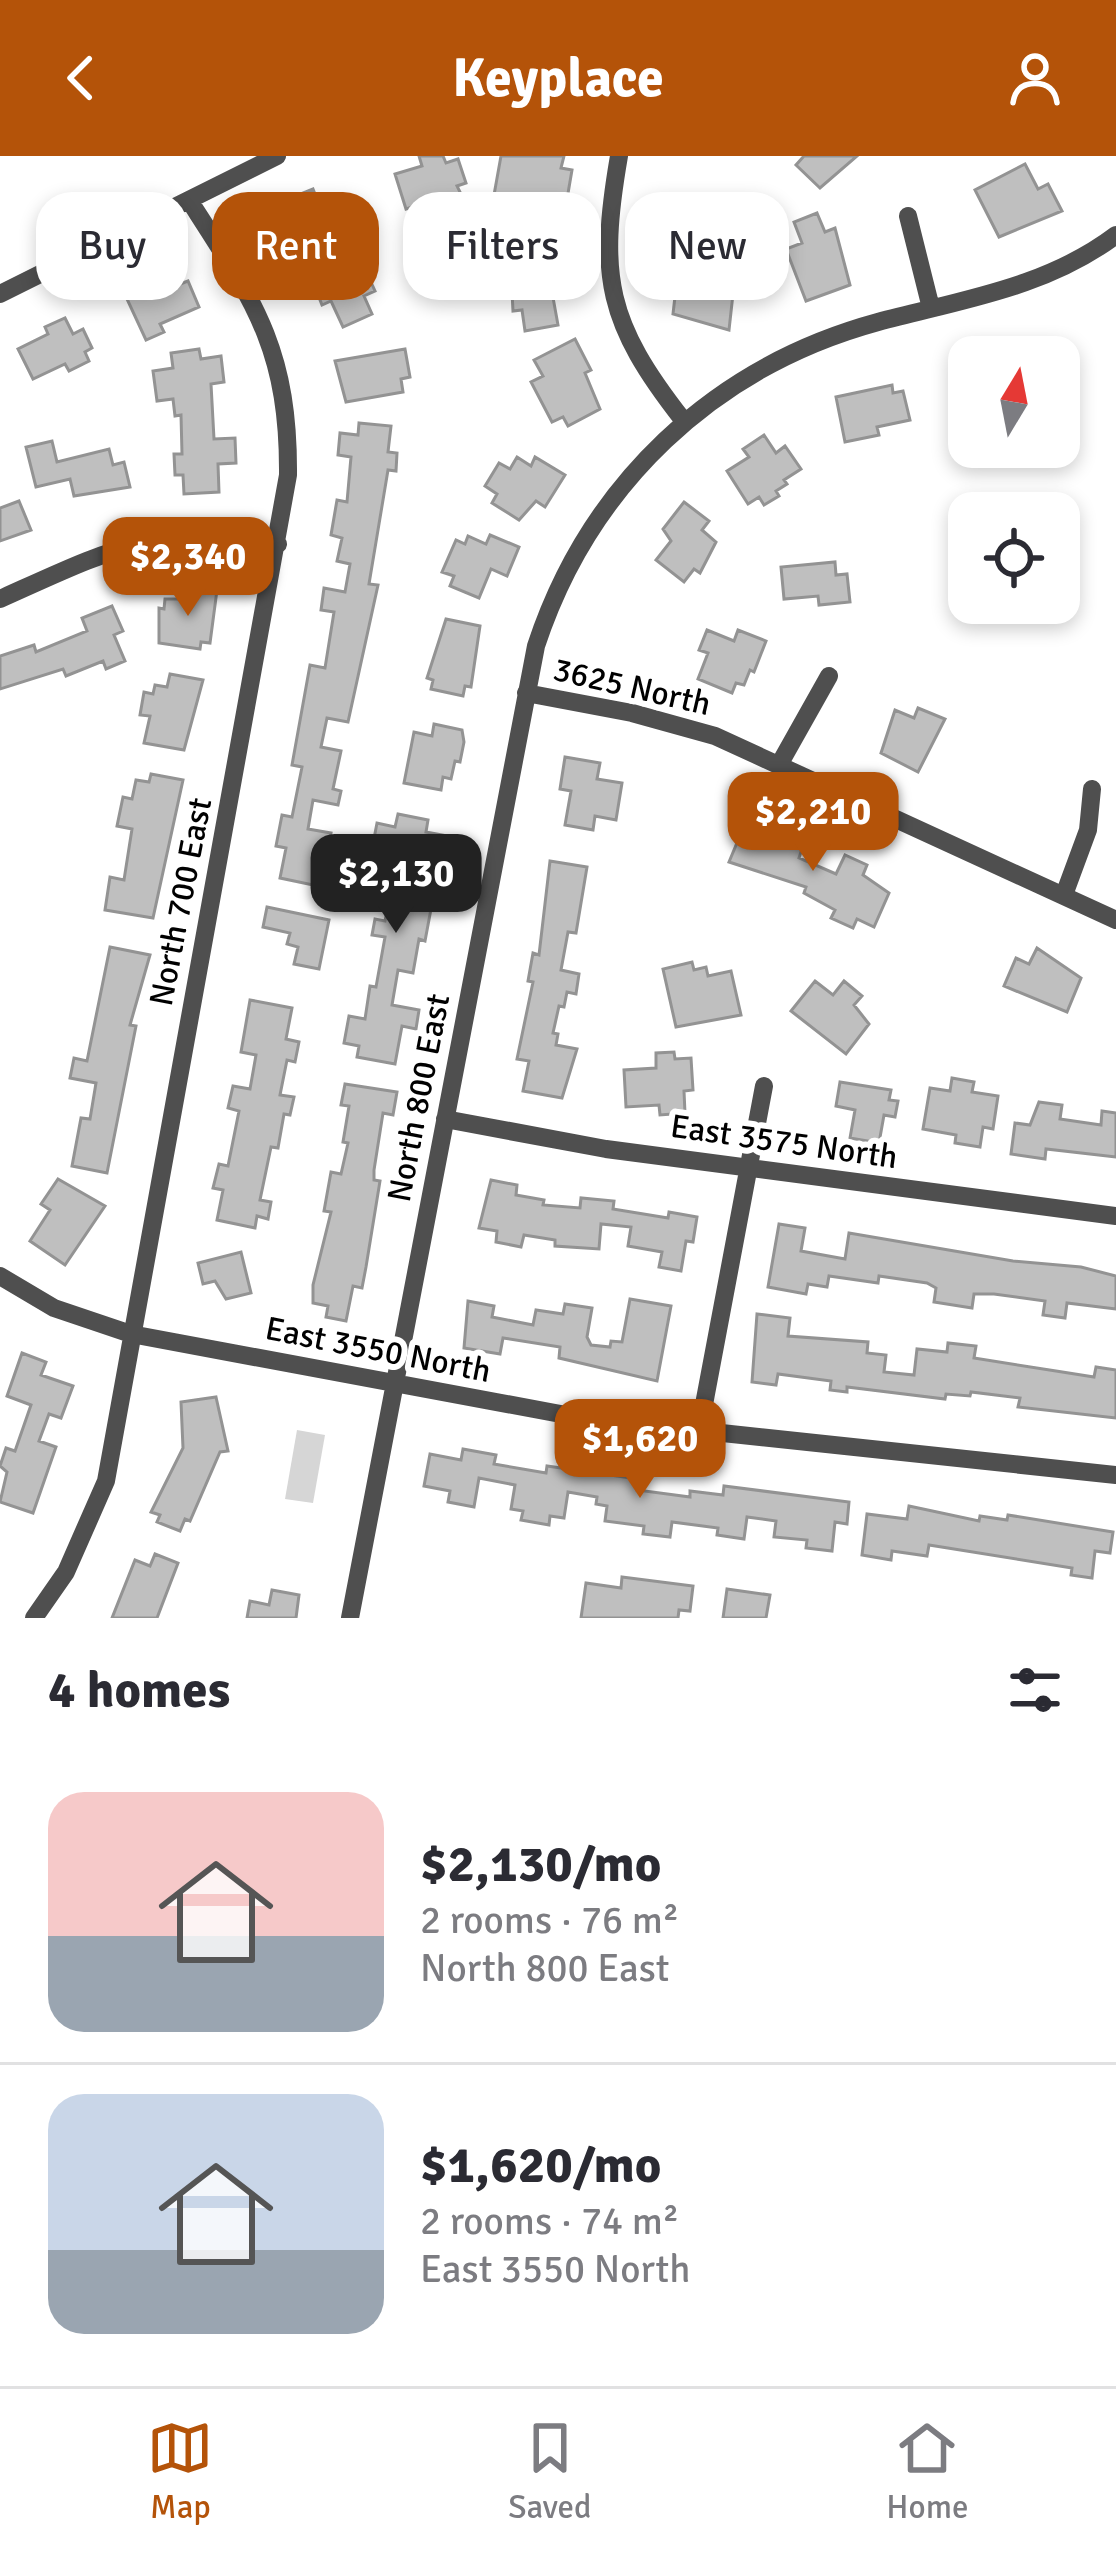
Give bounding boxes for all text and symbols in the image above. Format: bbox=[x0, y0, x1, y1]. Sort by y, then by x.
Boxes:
icon: back bbox=[48, 45, 114, 111]
text: Keyplace bbox=[452, 45, 664, 112]
icon: person bbox=[1002, 45, 1068, 111]
chip: Buy bbox=[36, 192, 188, 300]
chip: Rent bbox=[212, 192, 379, 300]
chip: Filters bbox=[403, 192, 601, 300]
chip: New bbox=[625, 192, 789, 300]
north arrow bbox=[948, 336, 1080, 468]
map controls bbox=[948, 336, 1080, 624]
button: locate bbox=[948, 492, 1080, 624]
pin: $2,340 bbox=[90, 517, 286, 619]
text: $2,340 bbox=[130, 532, 246, 580]
street label: 3625 North bbox=[549, 649, 715, 725]
pin: $2,210 bbox=[715, 772, 911, 874]
text: $2,210 bbox=[755, 787, 871, 835]
street label: North 700 East bbox=[141, 794, 221, 1010]
pin: $2,130 bbox=[298, 834, 494, 936]
text: $2,130 bbox=[338, 849, 454, 897]
street label: North 800 East bbox=[379, 990, 459, 1206]
street label: East 3575 North bbox=[668, 1106, 900, 1178]
street label: East 3550 North bbox=[262, 1308, 494, 1392]
pin: $1,620 bbox=[542, 1399, 738, 1501]
text: $1,620 bbox=[582, 1414, 698, 1462]
icon: filters bbox=[1002, 1657, 1068, 1723]
text: 4 homes bbox=[48, 1659, 230, 1722]
text: $2,130/mo bbox=[420, 1833, 661, 1896]
icon: home bbox=[144, 1840, 288, 1984]
text: 2 rooms · 76 m² bbox=[420, 1896, 679, 1944]
text: North 800 East bbox=[420, 1944, 669, 1992]
text: $1,620/mo bbox=[420, 2134, 661, 2197]
icon: home bbox=[144, 2142, 288, 2286]
text: 2 rooms · 74 m² bbox=[420, 2197, 679, 2245]
text: East 3550 North bbox=[420, 2245, 691, 2293]
tab: Map bbox=[147, 2415, 213, 2528]
tab: Saved bbox=[508, 2415, 591, 2528]
tab: Home bbox=[886, 2415, 969, 2528]

